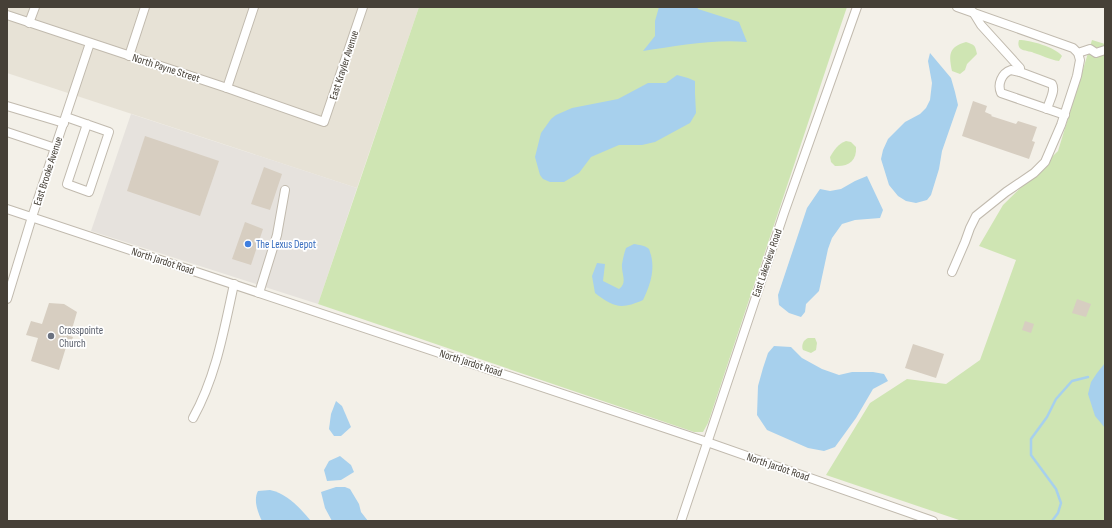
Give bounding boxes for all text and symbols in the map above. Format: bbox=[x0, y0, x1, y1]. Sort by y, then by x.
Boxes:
street label: East Krayler Avenue bbox=[327, 29, 361, 101]
street label: North Payne Street bbox=[131, 51, 202, 85]
street label: East Brooke Avenue bbox=[31, 135, 65, 207]
street label: East Lakeview Road bbox=[749, 227, 785, 299]
place label: The Lexus Depot bbox=[256, 238, 317, 251]
marker: The Lexus Depot bbox=[243, 239, 253, 249]
street label: North Jardot Road bbox=[130, 245, 196, 277]
place label: Crosspointe Church bbox=[59, 324, 103, 350]
marker: Crosspointe Church bbox=[46, 331, 56, 341]
street label: North Jardot Road bbox=[438, 347, 504, 379]
street label: North Jardot Road bbox=[745, 450, 811, 484]

